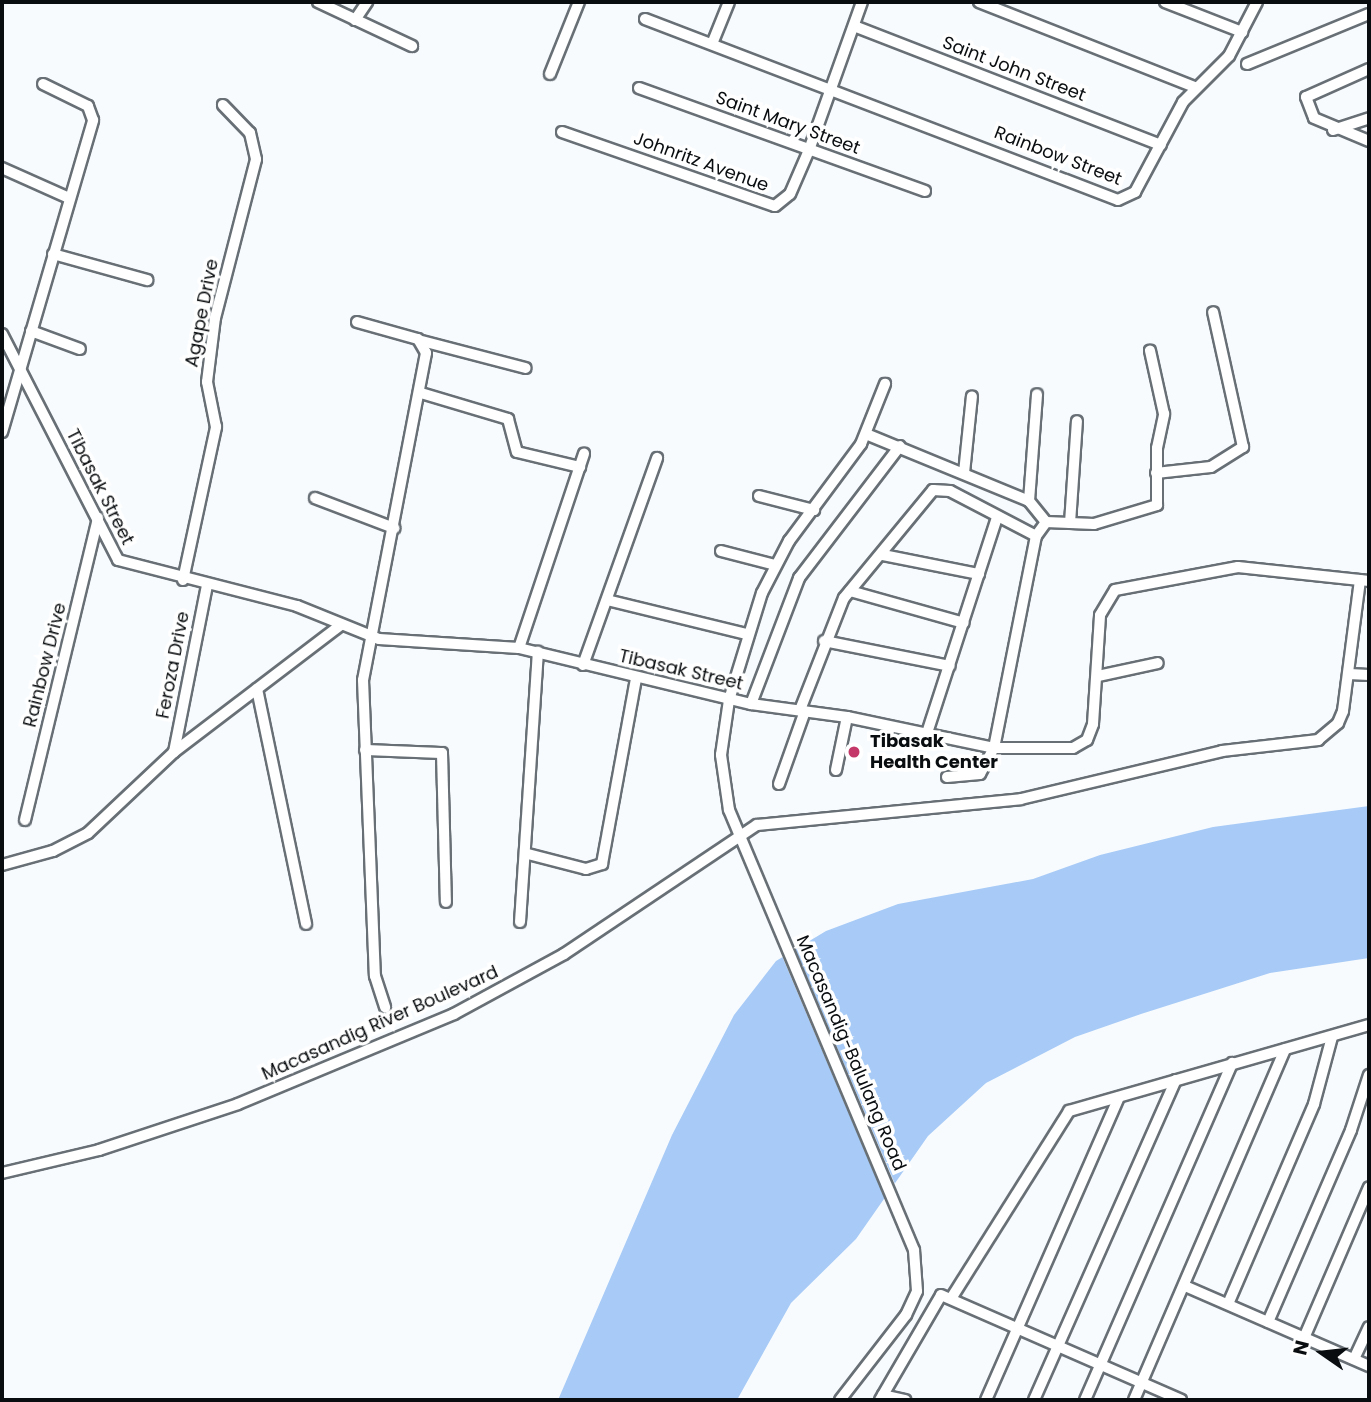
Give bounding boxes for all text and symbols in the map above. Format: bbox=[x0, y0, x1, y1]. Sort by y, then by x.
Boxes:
street label: Saint John Street bbox=[939, 32, 1089, 106]
street label: Saint Mary Street bbox=[713, 87, 863, 159]
street label: Rainbow Street bbox=[991, 122, 1125, 190]
street label: Johnritz Avenue bbox=[630, 128, 772, 196]
street label: Agape Drive bbox=[181, 257, 223, 369]
street label: Tibasak Street bbox=[62, 426, 138, 548]
street label: Rainbow Drive bbox=[19, 601, 71, 729]
street label: Feroza Drive bbox=[152, 610, 194, 720]
street label: Tibasak Street bbox=[617, 645, 745, 695]
place label: Tibasak Health Center bbox=[870, 731, 998, 774]
marker: Tibasak Health Center bbox=[844, 742, 864, 762]
street label: Macasandig-Balulang Road bbox=[792, 932, 910, 1174]
street label: Macasandig River Boulevard bbox=[259, 961, 501, 1085]
north arrow bbox=[1287, 1318, 1357, 1388]
text: N bbox=[1286, 1338, 1316, 1358]

